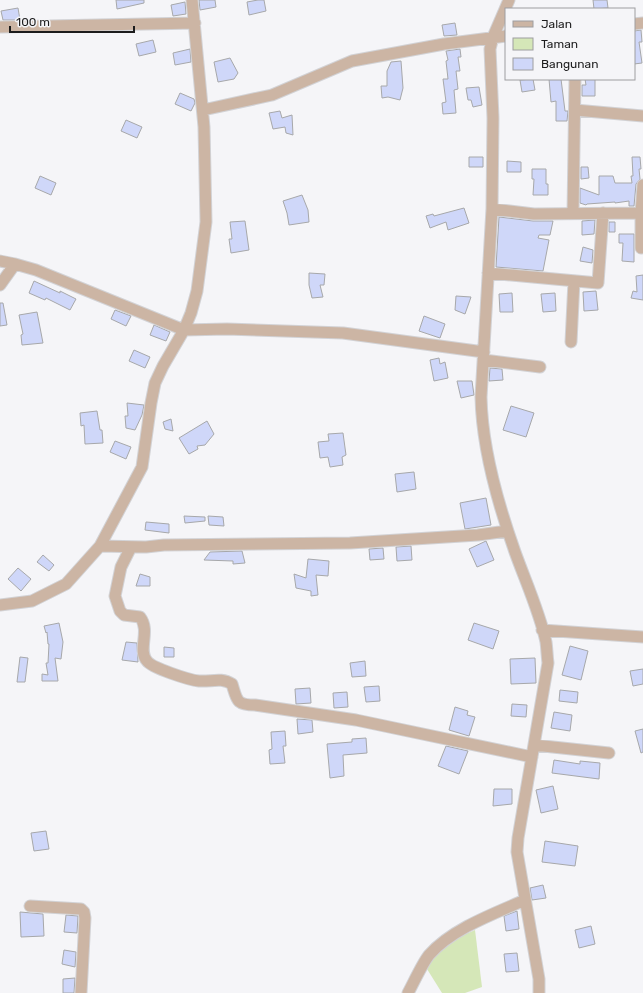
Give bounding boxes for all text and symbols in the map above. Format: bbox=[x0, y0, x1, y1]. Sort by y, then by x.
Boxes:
scale bar bbox=[10, 8, 134, 34]
legend bbox=[505, 8, 635, 80]
text: 100 m bbox=[16, 15, 50, 29]
text: Jalan bbox=[541, 17, 572, 31]
text: Taman bbox=[541, 37, 578, 51]
text: Bangunan bbox=[541, 57, 598, 71]

